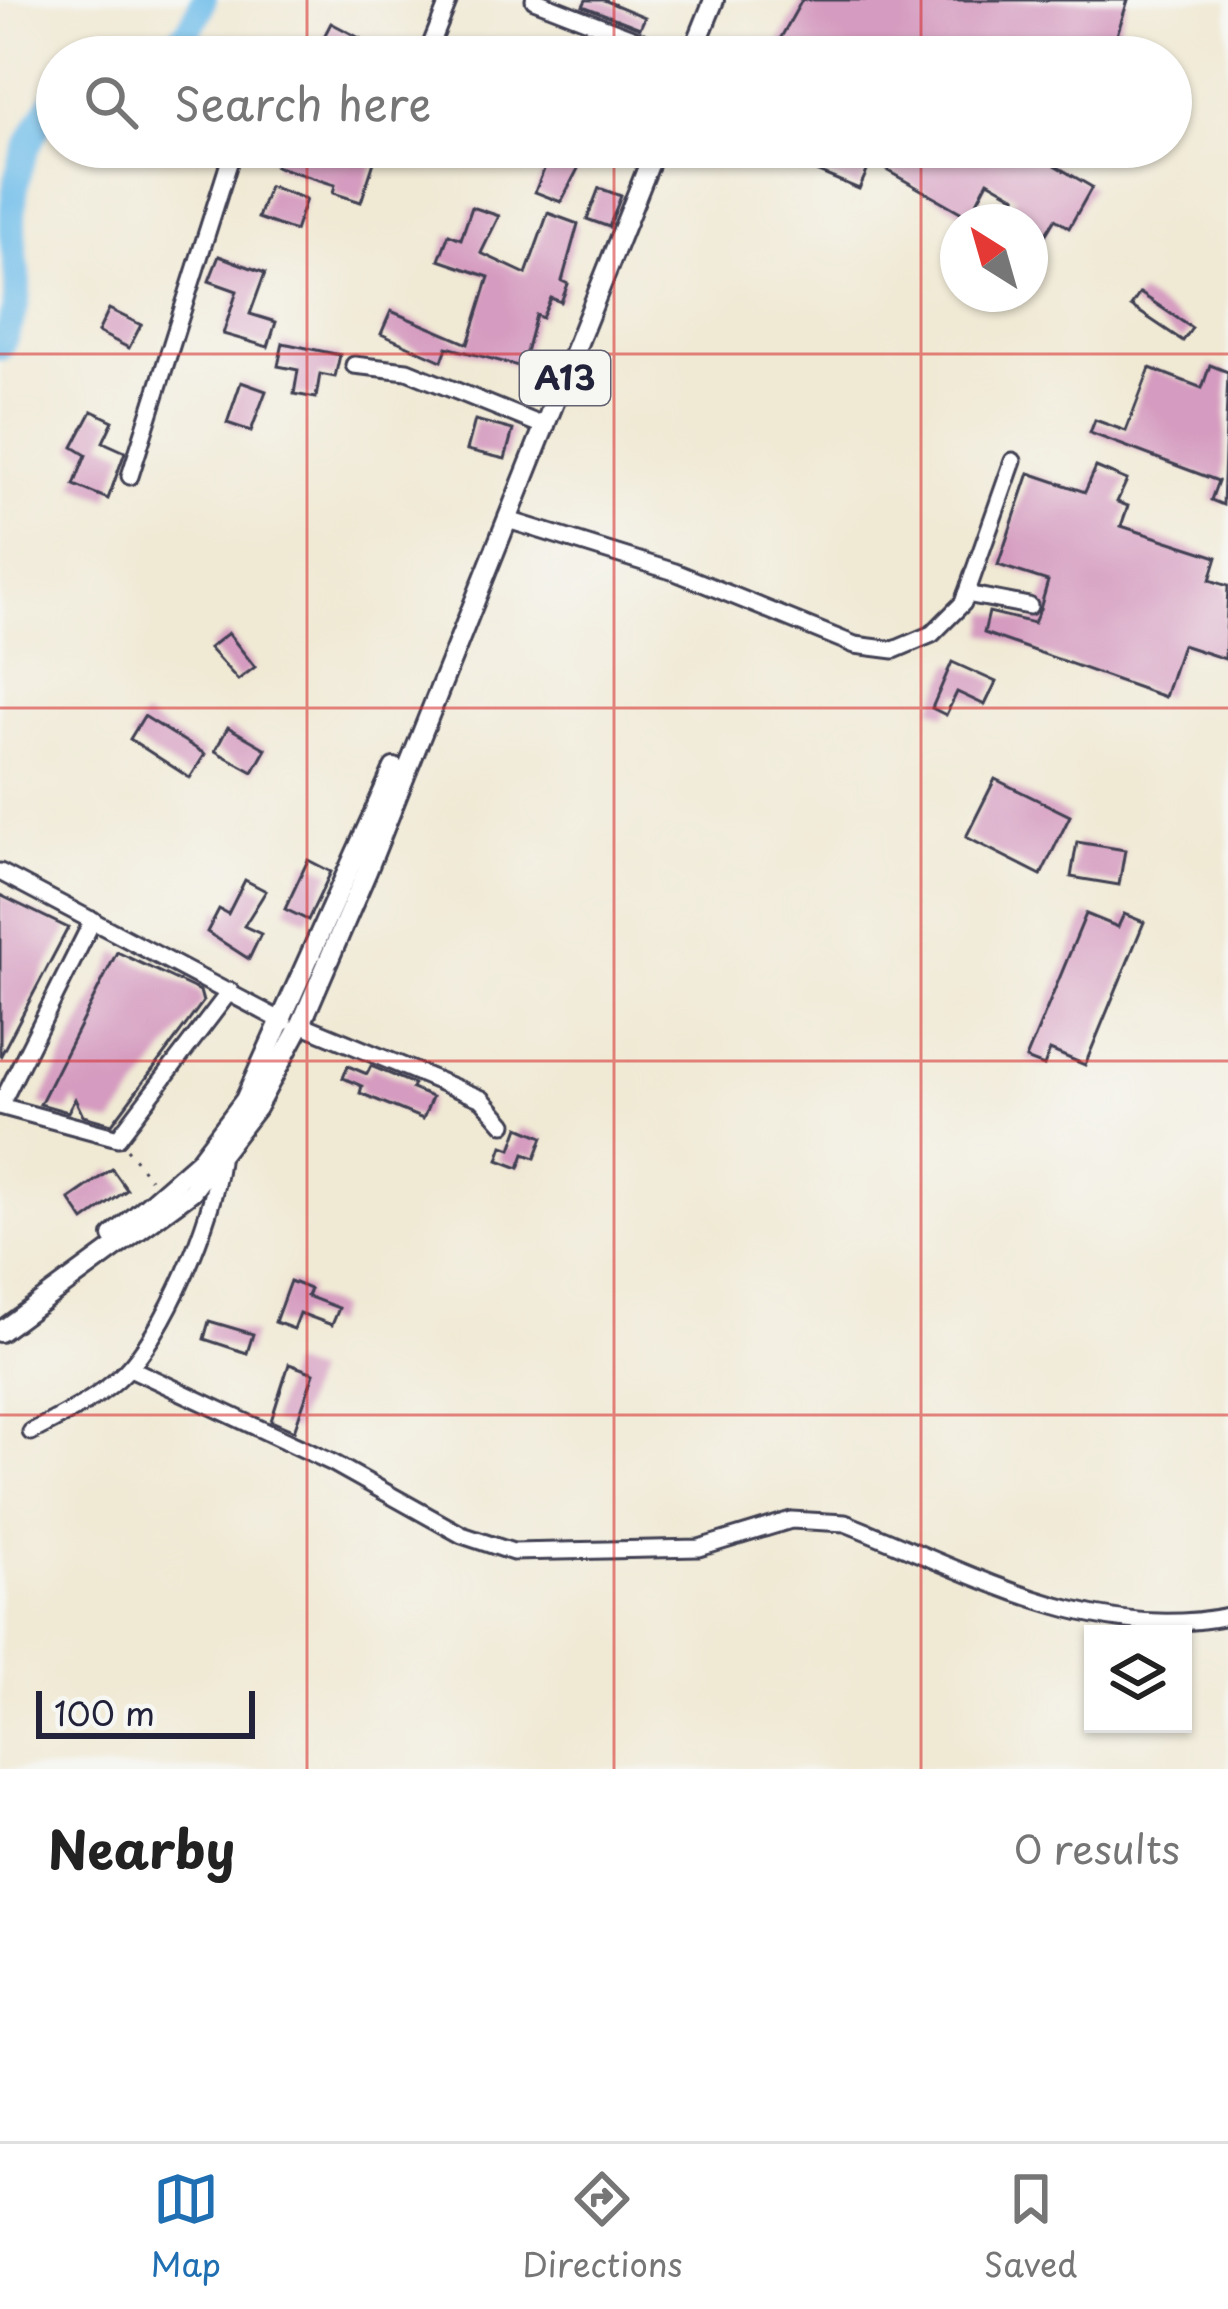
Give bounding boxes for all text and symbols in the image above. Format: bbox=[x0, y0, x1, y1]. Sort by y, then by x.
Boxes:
search box bbox=[36, 36, 1192, 168]
text: Search here bbox=[174, 68, 431, 136]
icon: search bbox=[78, 69, 144, 135]
north arrow bbox=[940, 204, 1048, 312]
road number: A13 bbox=[520, 351, 610, 405]
map controls bbox=[1084, 1625, 1192, 1733]
button: layers bbox=[1084, 1625, 1192, 1733]
scale bar bbox=[36, 1685, 255, 1738]
text: 100 m bbox=[54, 1687, 155, 1737]
text: Nearby bbox=[48, 1809, 235, 1886]
text: 0 results bbox=[1014, 1818, 1180, 1877]
tab: Map bbox=[151, 2166, 221, 2288]
tab: Directions bbox=[522, 2166, 683, 2288]
tab: Saved bbox=[984, 2166, 1077, 2288]

